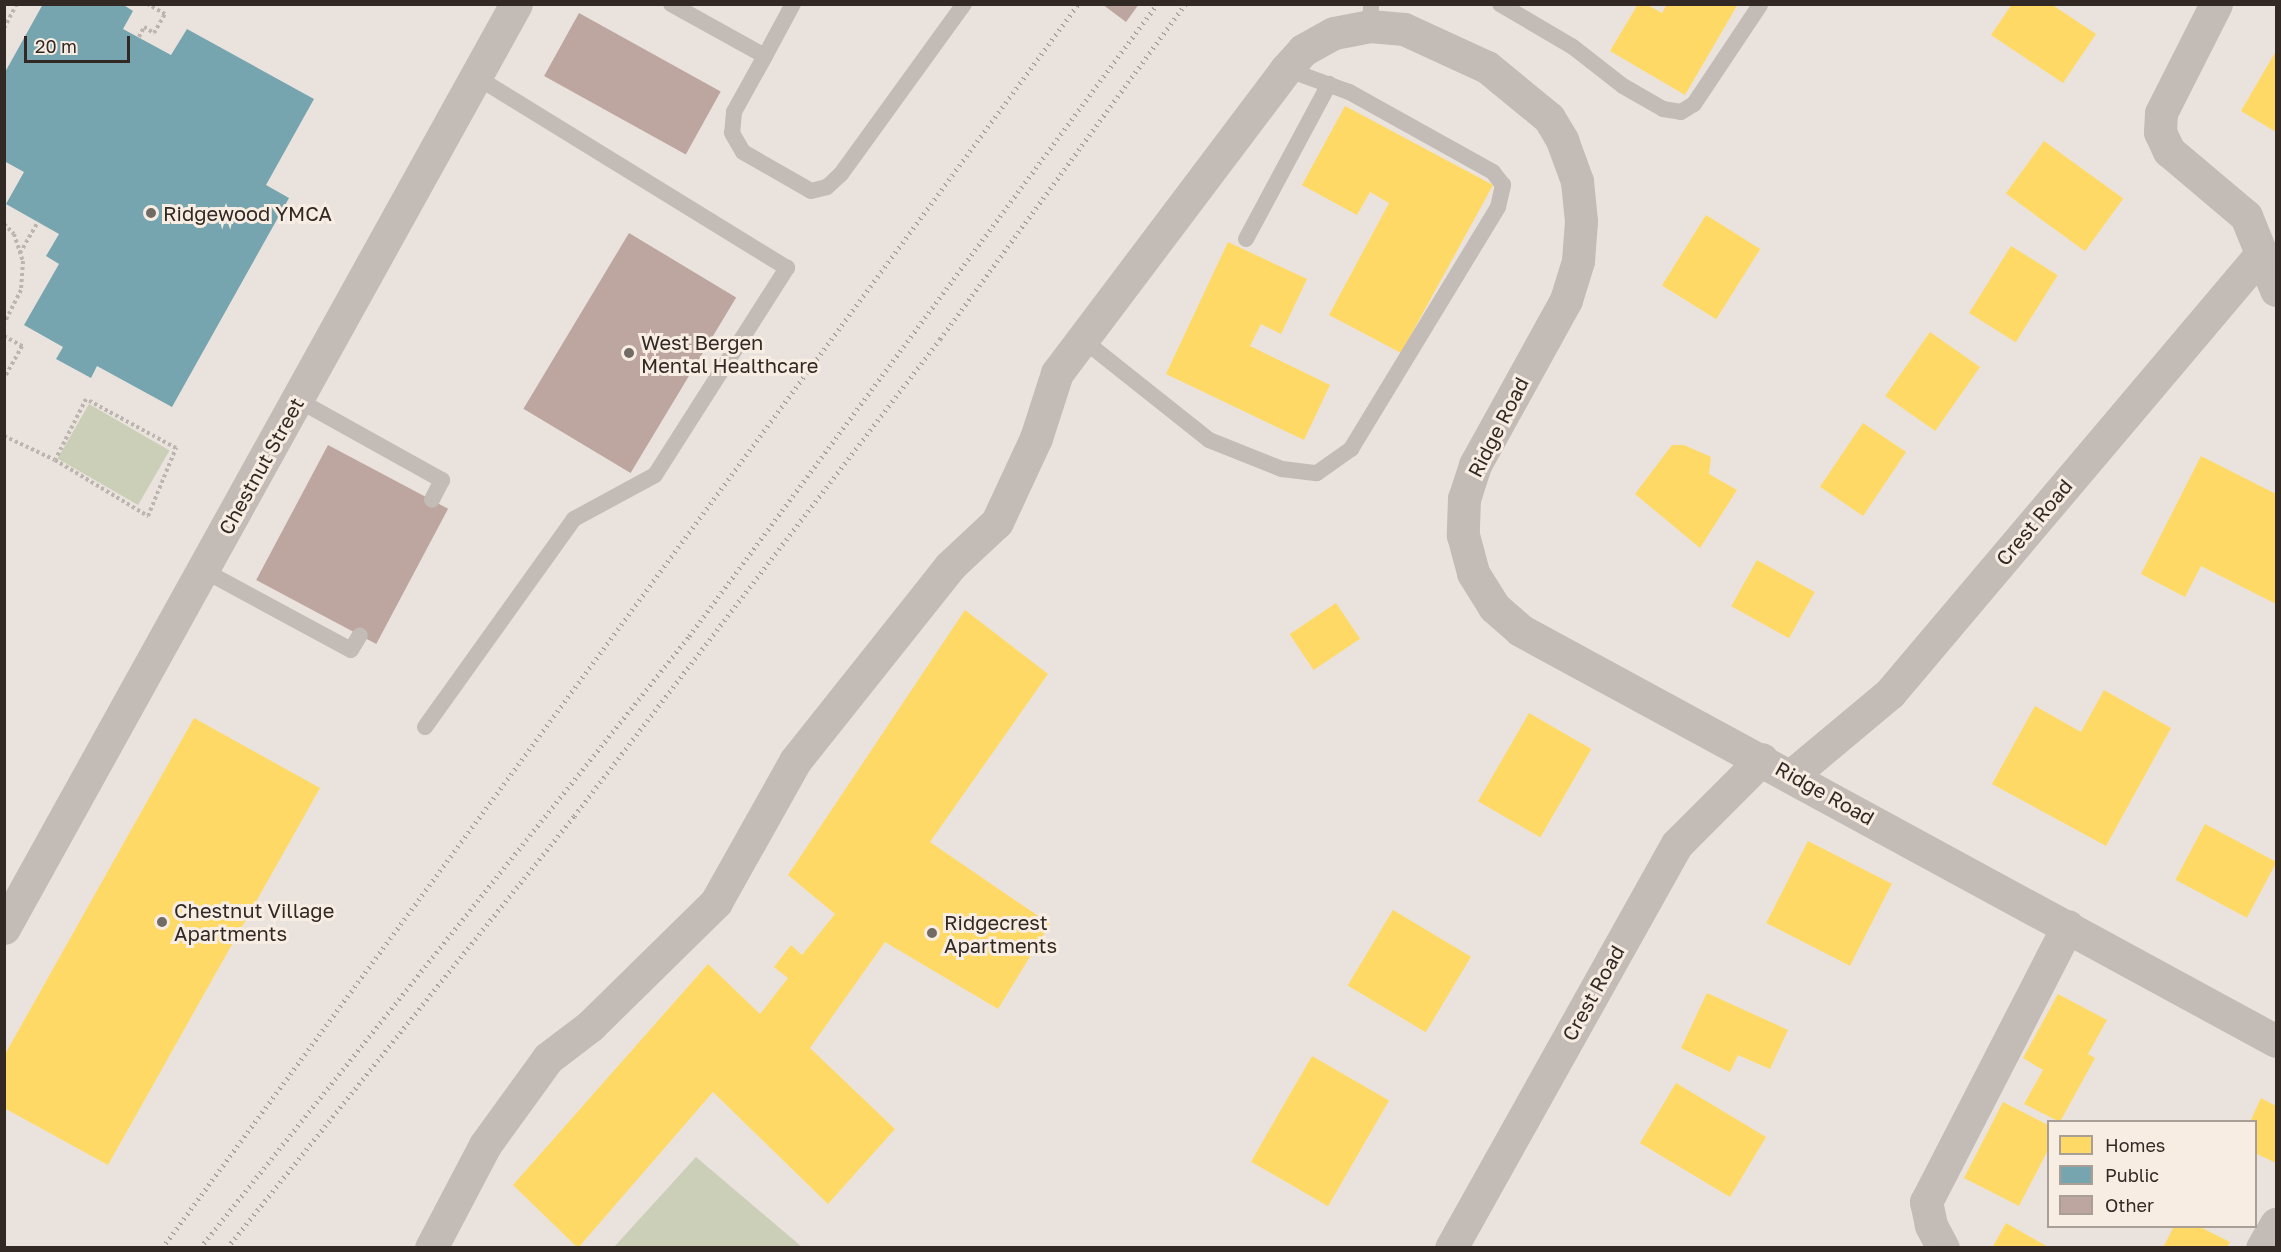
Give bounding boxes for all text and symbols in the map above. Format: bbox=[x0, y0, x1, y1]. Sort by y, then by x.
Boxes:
scale bar bbox=[27, 24, 134, 62]
text: 20 m bbox=[35, 35, 77, 57]
place label: Ridgewood YMCA bbox=[163, 201, 332, 225]
marker: Ridgewood YMCA bbox=[144, 206, 158, 220]
place label: West Bergen Mental Healthcare bbox=[641, 330, 818, 377]
marker: West Bergen Mental Healthcare bbox=[622, 346, 636, 360]
street label: Ridge Road bbox=[1463, 373, 1533, 481]
street label: Chestnut Street bbox=[213, 393, 309, 539]
street label: Crest Road bbox=[1991, 474, 2077, 570]
street label: Ridge Road bbox=[1771, 756, 1879, 830]
place label: Chestnut Village Apartments bbox=[174, 898, 334, 945]
place label: Ridgecrest Apartments bbox=[944, 910, 1057, 957]
marker: Chestnut Village Apartments bbox=[155, 915, 169, 929]
marker: Ridgecrest Apartments bbox=[925, 926, 939, 940]
street label: Crest Road bbox=[1557, 941, 1629, 1045]
legend bbox=[2047, 1120, 2257, 1228]
text: Homes bbox=[2105, 1134, 2165, 1156]
text: Public bbox=[2105, 1164, 2159, 1186]
text: Other bbox=[2105, 1194, 2154, 1216]

